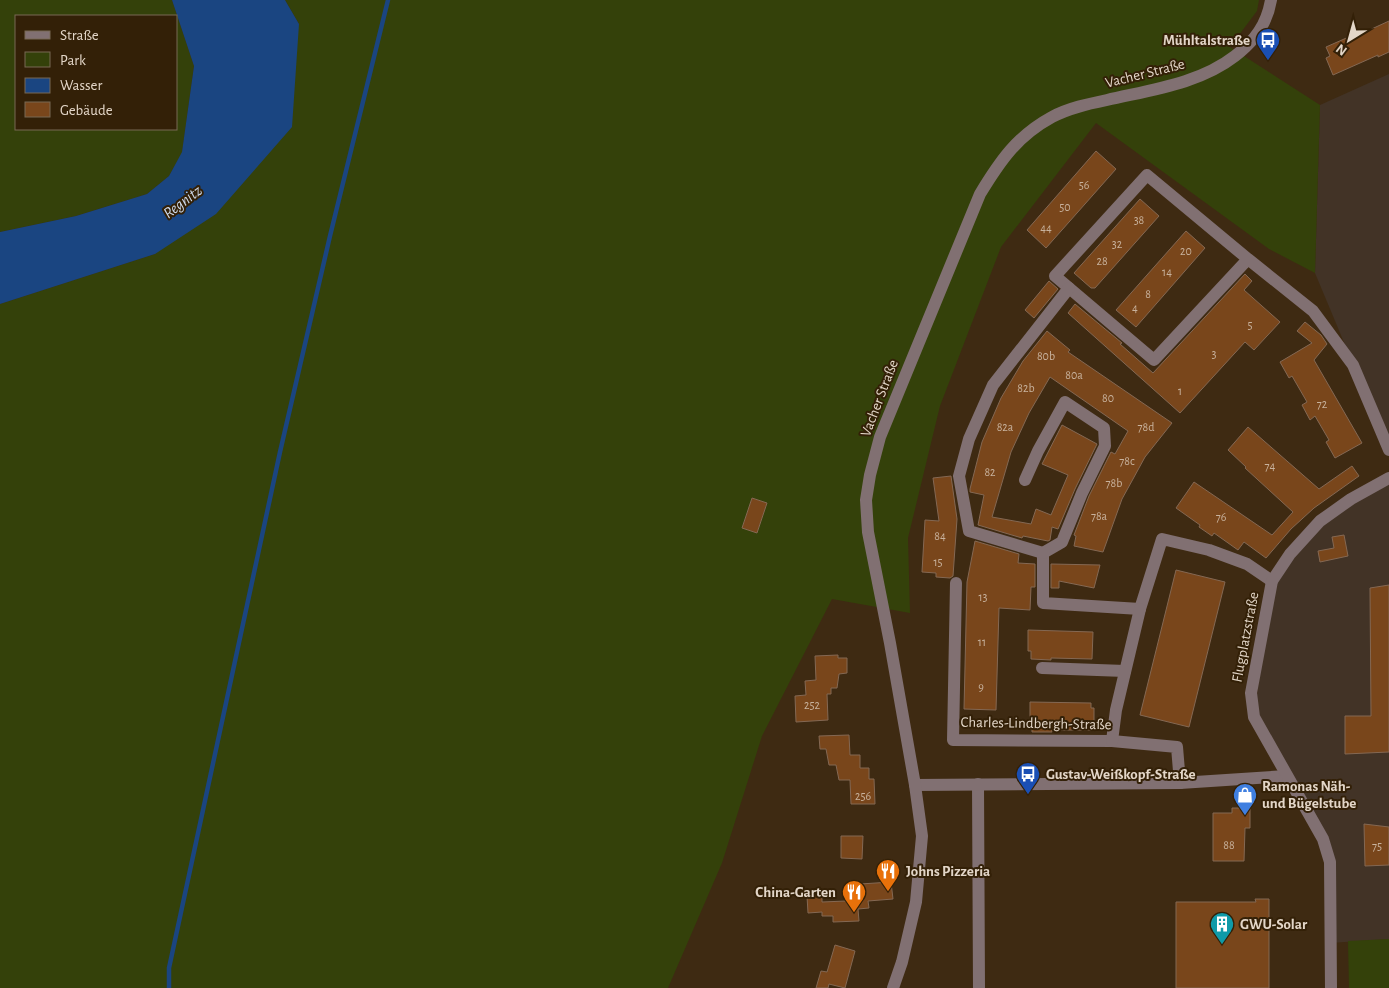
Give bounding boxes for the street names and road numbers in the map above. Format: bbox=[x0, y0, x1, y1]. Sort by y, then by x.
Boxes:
street label: Vacher Straße bbox=[1104, 56, 1186, 91]
street label: Vacher Straße bbox=[858, 358, 901, 439]
street label: Flugplatzstraße bbox=[1229, 591, 1262, 683]
street label: Charles-Lindbergh-Straße bbox=[960, 715, 1112, 732]

